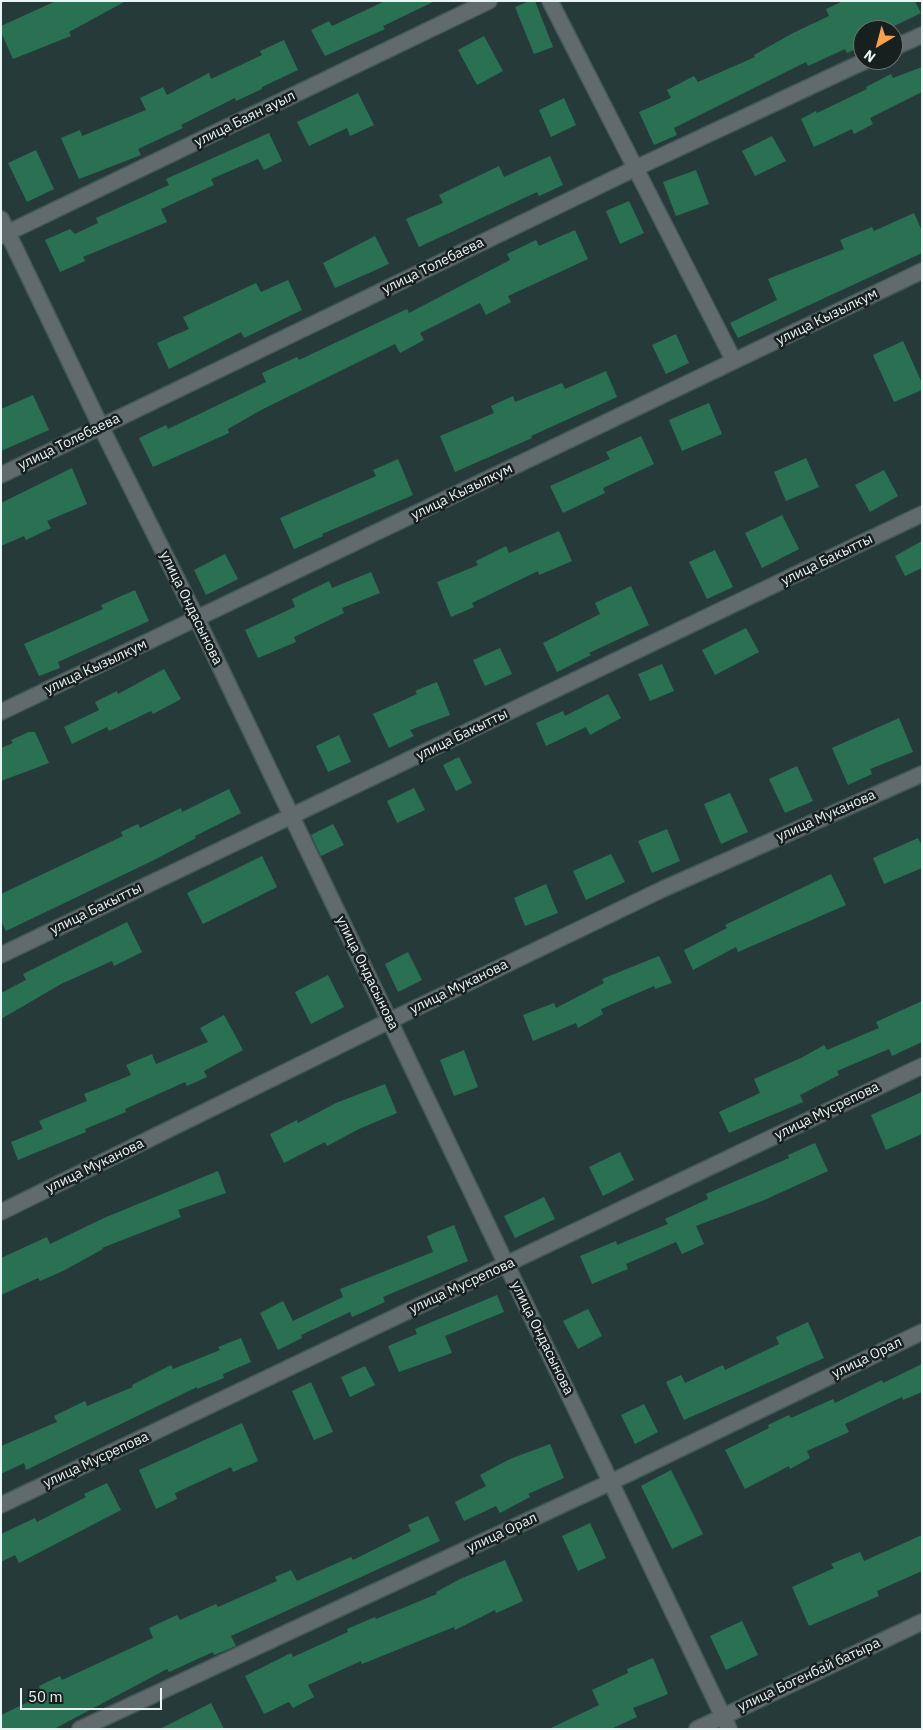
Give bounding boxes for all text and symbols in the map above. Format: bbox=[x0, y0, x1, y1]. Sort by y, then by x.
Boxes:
north arrow bbox=[853, 20, 903, 70]
text: N bbox=[860, 46, 879, 66]
street label: улица Баян ауыл bbox=[192, 87, 298, 151]
street label: улица Толебаева bbox=[379, 234, 487, 298]
street label: улица Кызылкум bbox=[774, 285, 880, 349]
street label: улица Толебаева bbox=[15, 410, 123, 474]
street label: улица Кызылкум bbox=[409, 460, 515, 524]
street label: улица Бакытты bbox=[778, 531, 876, 589]
street label: улица Ондасынова bbox=[156, 548, 226, 668]
street label: улица Кызылкум bbox=[42, 636, 150, 698]
street label: улица Бакытты bbox=[413, 706, 511, 764]
street label: улица Муканова bbox=[774, 787, 878, 845]
street label: улица Бакытты bbox=[47, 880, 145, 938]
street label: улица Ондасынова bbox=[332, 913, 402, 1033]
street label: улица Муканова bbox=[407, 956, 511, 1018]
street label: улица Мусрепова bbox=[772, 1078, 882, 1144]
street label: улица Муканова bbox=[43, 1135, 147, 1197]
street label: улица Мусрепова bbox=[407, 1254, 517, 1318]
street label: улица Ондасынова bbox=[507, 1278, 577, 1398]
street label: улица Орал bbox=[829, 1334, 905, 1382]
street label: улица Мусрепова bbox=[41, 1428, 151, 1492]
street label: улица Орал bbox=[464, 1509, 540, 1557]
street label: улица Богенбай батыра bbox=[735, 1635, 883, 1715]
scale bar bbox=[22, 1678, 165, 1710]
text: 50 m bbox=[28, 1687, 63, 1706]

